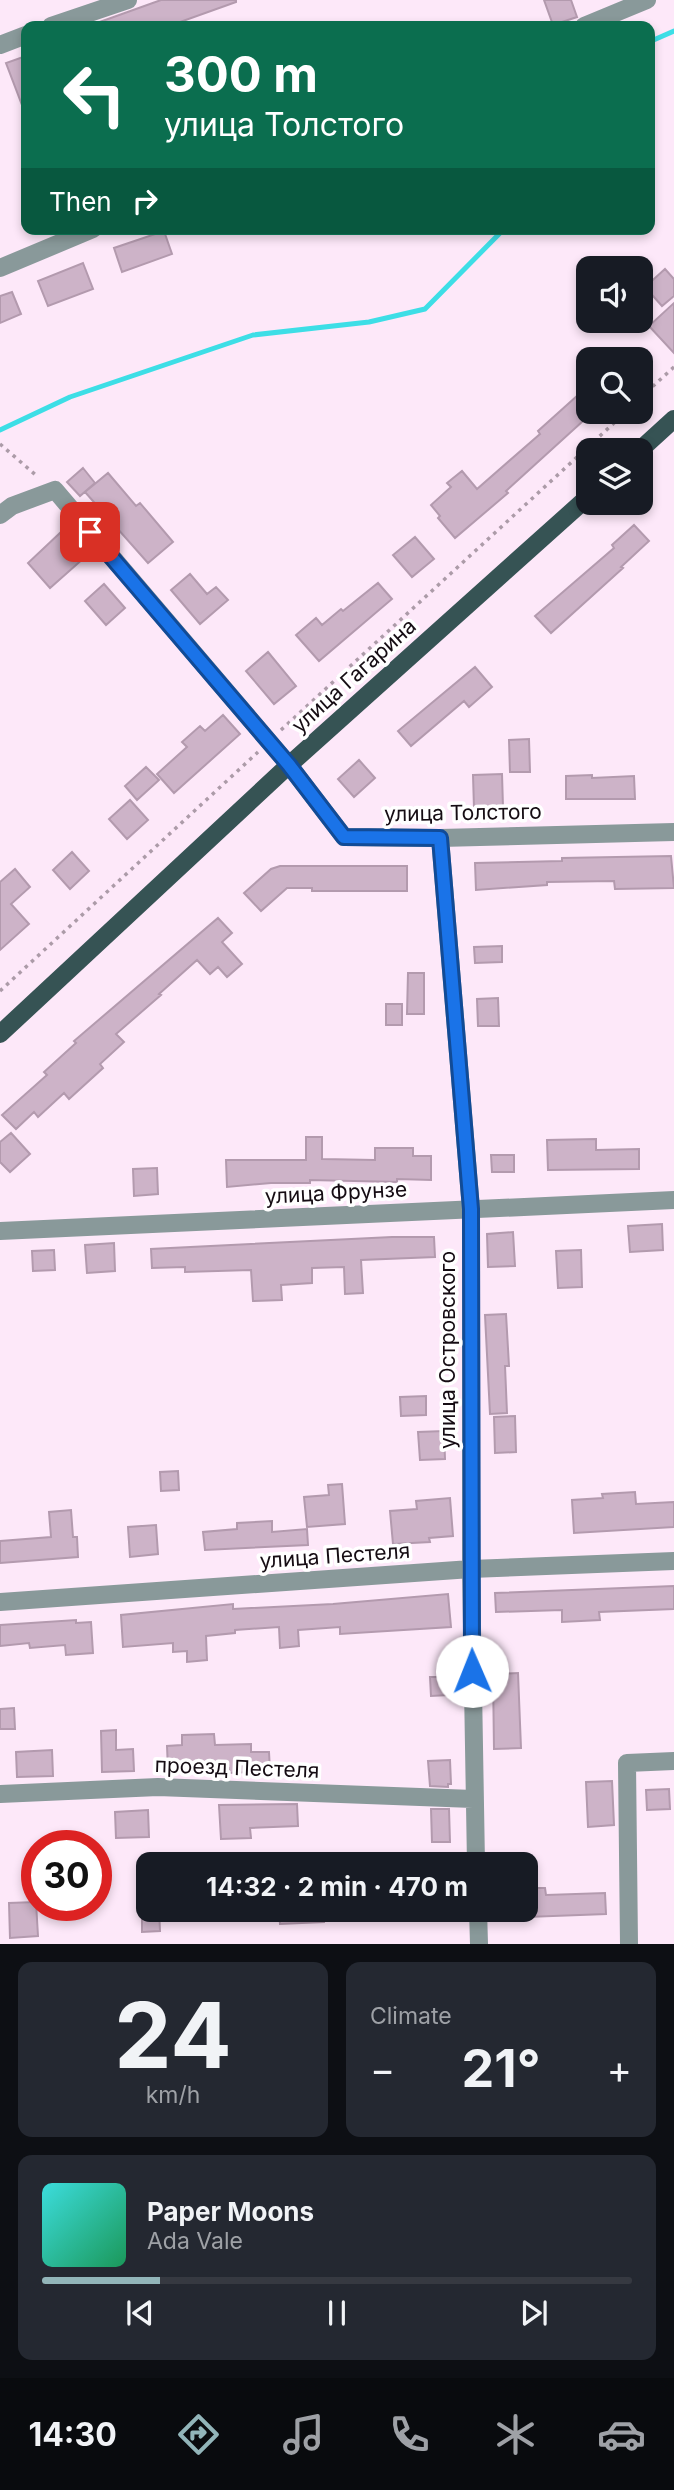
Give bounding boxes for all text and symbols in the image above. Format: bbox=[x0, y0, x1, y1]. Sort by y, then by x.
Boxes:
text: 300 m bbox=[164, 45, 318, 104]
icon: left bbox=[49, 49, 140, 140]
text: улица Толстого bbox=[164, 105, 404, 144]
icon: right bbox=[126, 182, 164, 220]
text: Then bbox=[49, 186, 112, 217]
map controls bbox=[576, 256, 653, 515]
button: sound bbox=[576, 256, 653, 333]
button: search bbox=[576, 347, 653, 424]
button: layers bbox=[576, 438, 653, 515]
pin bbox=[60, 502, 120, 562]
icon: arrive bbox=[71, 513, 109, 551]
street label: улица Гагарина bbox=[286, 613, 421, 738]
street label: улица Толстого bbox=[384, 799, 542, 826]
street label: улица Фрунзе bbox=[264, 1176, 408, 1209]
street label: улица Островского bbox=[435, 1251, 460, 1449]
street label: улица Пестеля bbox=[259, 1538, 411, 1573]
position arrow bbox=[435, 1634, 509, 1708]
street label: проезд Пестеля bbox=[154, 1752, 320, 1783]
speed limit sign: 30 bbox=[21, 1830, 112, 1921]
text: 14:32 · 2 min · 470 m bbox=[206, 1871, 468, 1902]
text: 24 bbox=[114, 1980, 232, 2090]
text: Climate bbox=[370, 2002, 452, 2030]
text: 21° bbox=[461, 2037, 541, 2100]
text: − bbox=[370, 2046, 395, 2092]
text: + bbox=[607, 2046, 632, 2092]
text: km/h bbox=[146, 2081, 200, 2109]
text: Paper Moons bbox=[147, 2196, 314, 2227]
text: Ada Vale bbox=[147, 2227, 243, 2255]
icon: previous bbox=[121, 2294, 159, 2332]
icon: pause bbox=[318, 2294, 356, 2332]
icon: next bbox=[515, 2294, 553, 2332]
icon: directions bbox=[174, 2410, 223, 2459]
icon: music bbox=[279, 2410, 328, 2459]
icon: phone bbox=[385, 2410, 434, 2459]
icon: climate bbox=[491, 2410, 540, 2459]
icon: car bbox=[597, 2410, 646, 2459]
text: 14:30 bbox=[28, 2415, 117, 2454]

